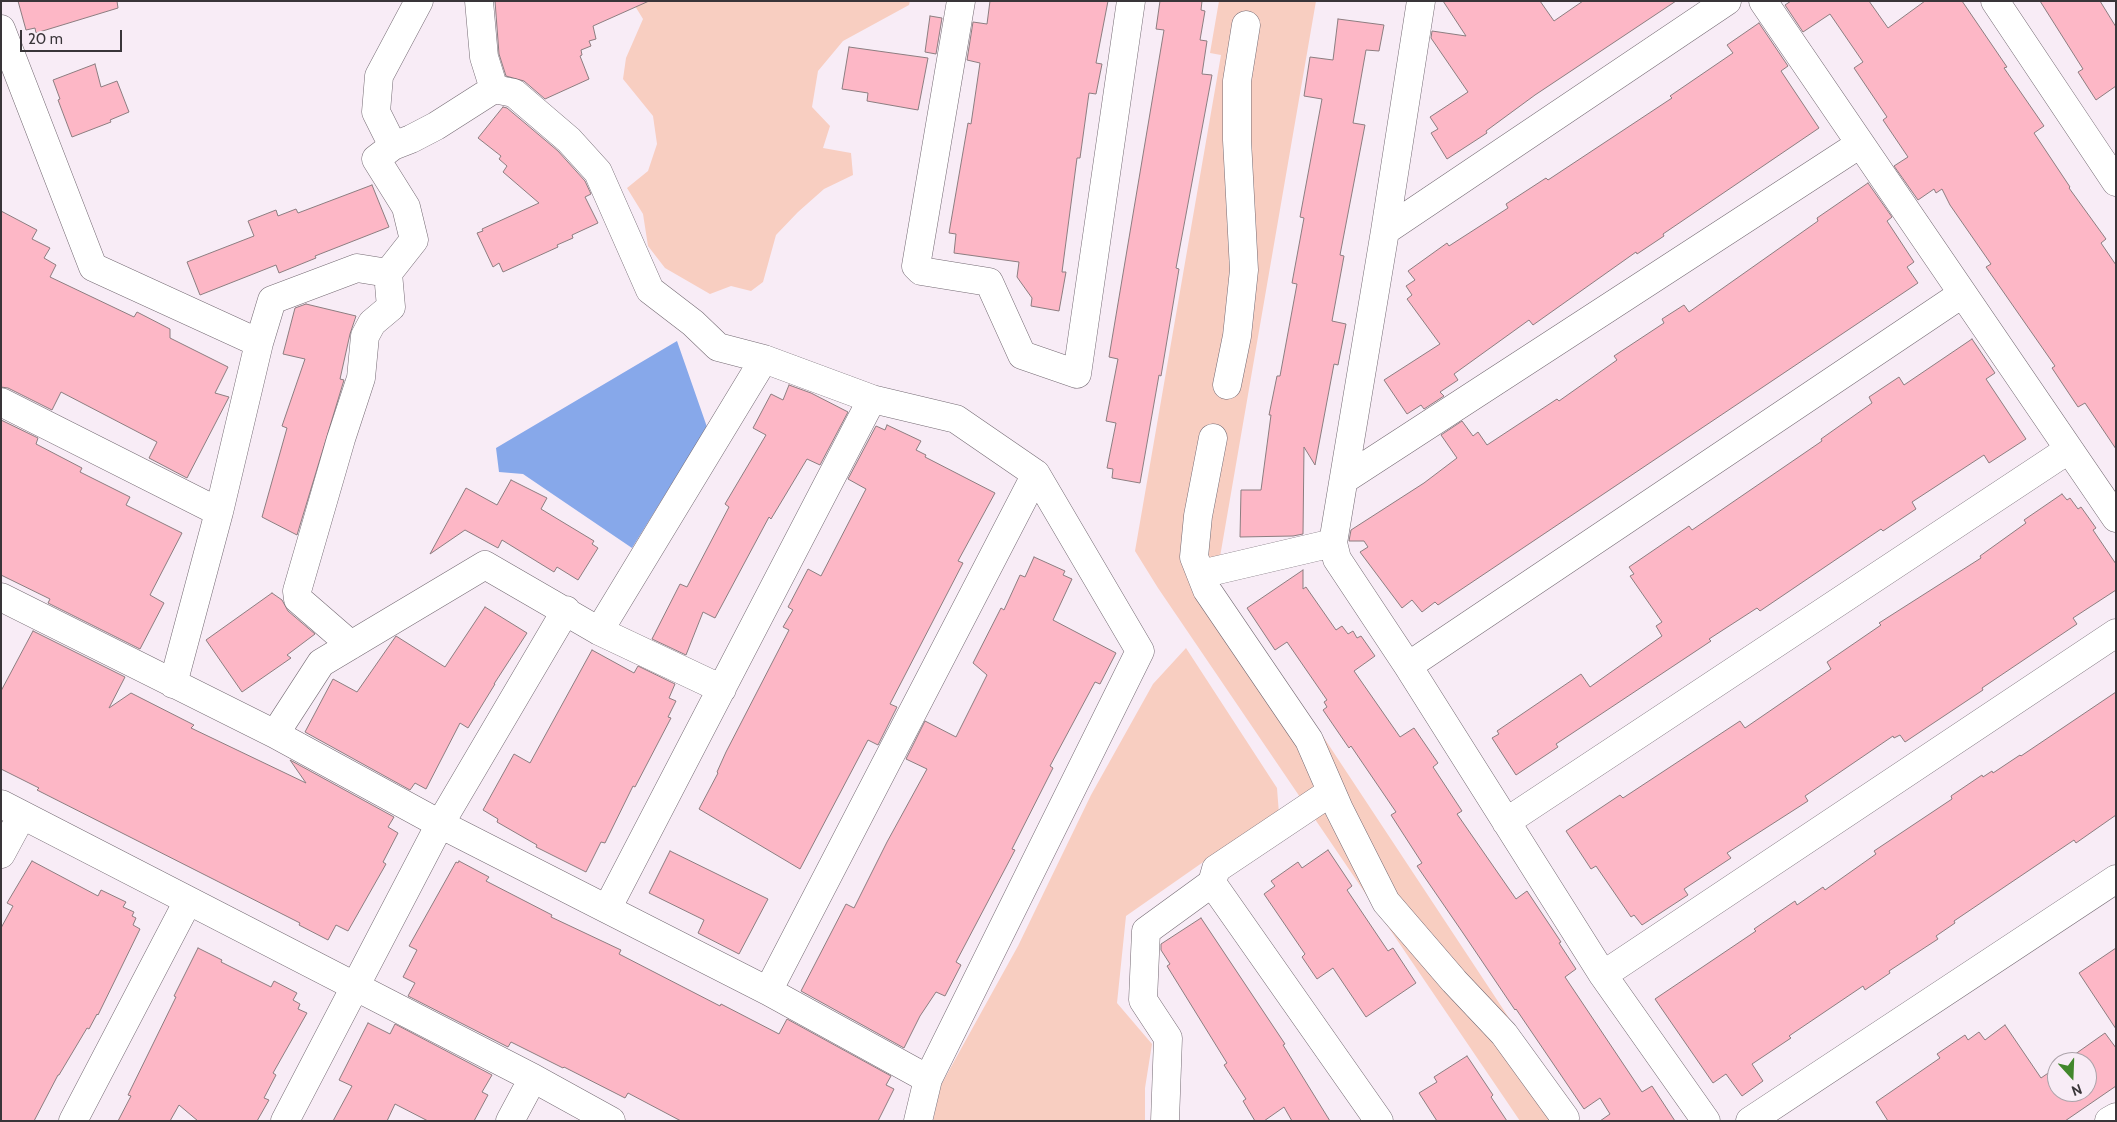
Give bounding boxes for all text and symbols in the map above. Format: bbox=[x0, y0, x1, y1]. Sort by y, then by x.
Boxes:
scale bar bbox=[22, 20, 125, 52]
text: 20 m bbox=[28, 30, 63, 48]
north arrow bbox=[2047, 1052, 2097, 1102]
text: N bbox=[2069, 1080, 2085, 1100]

